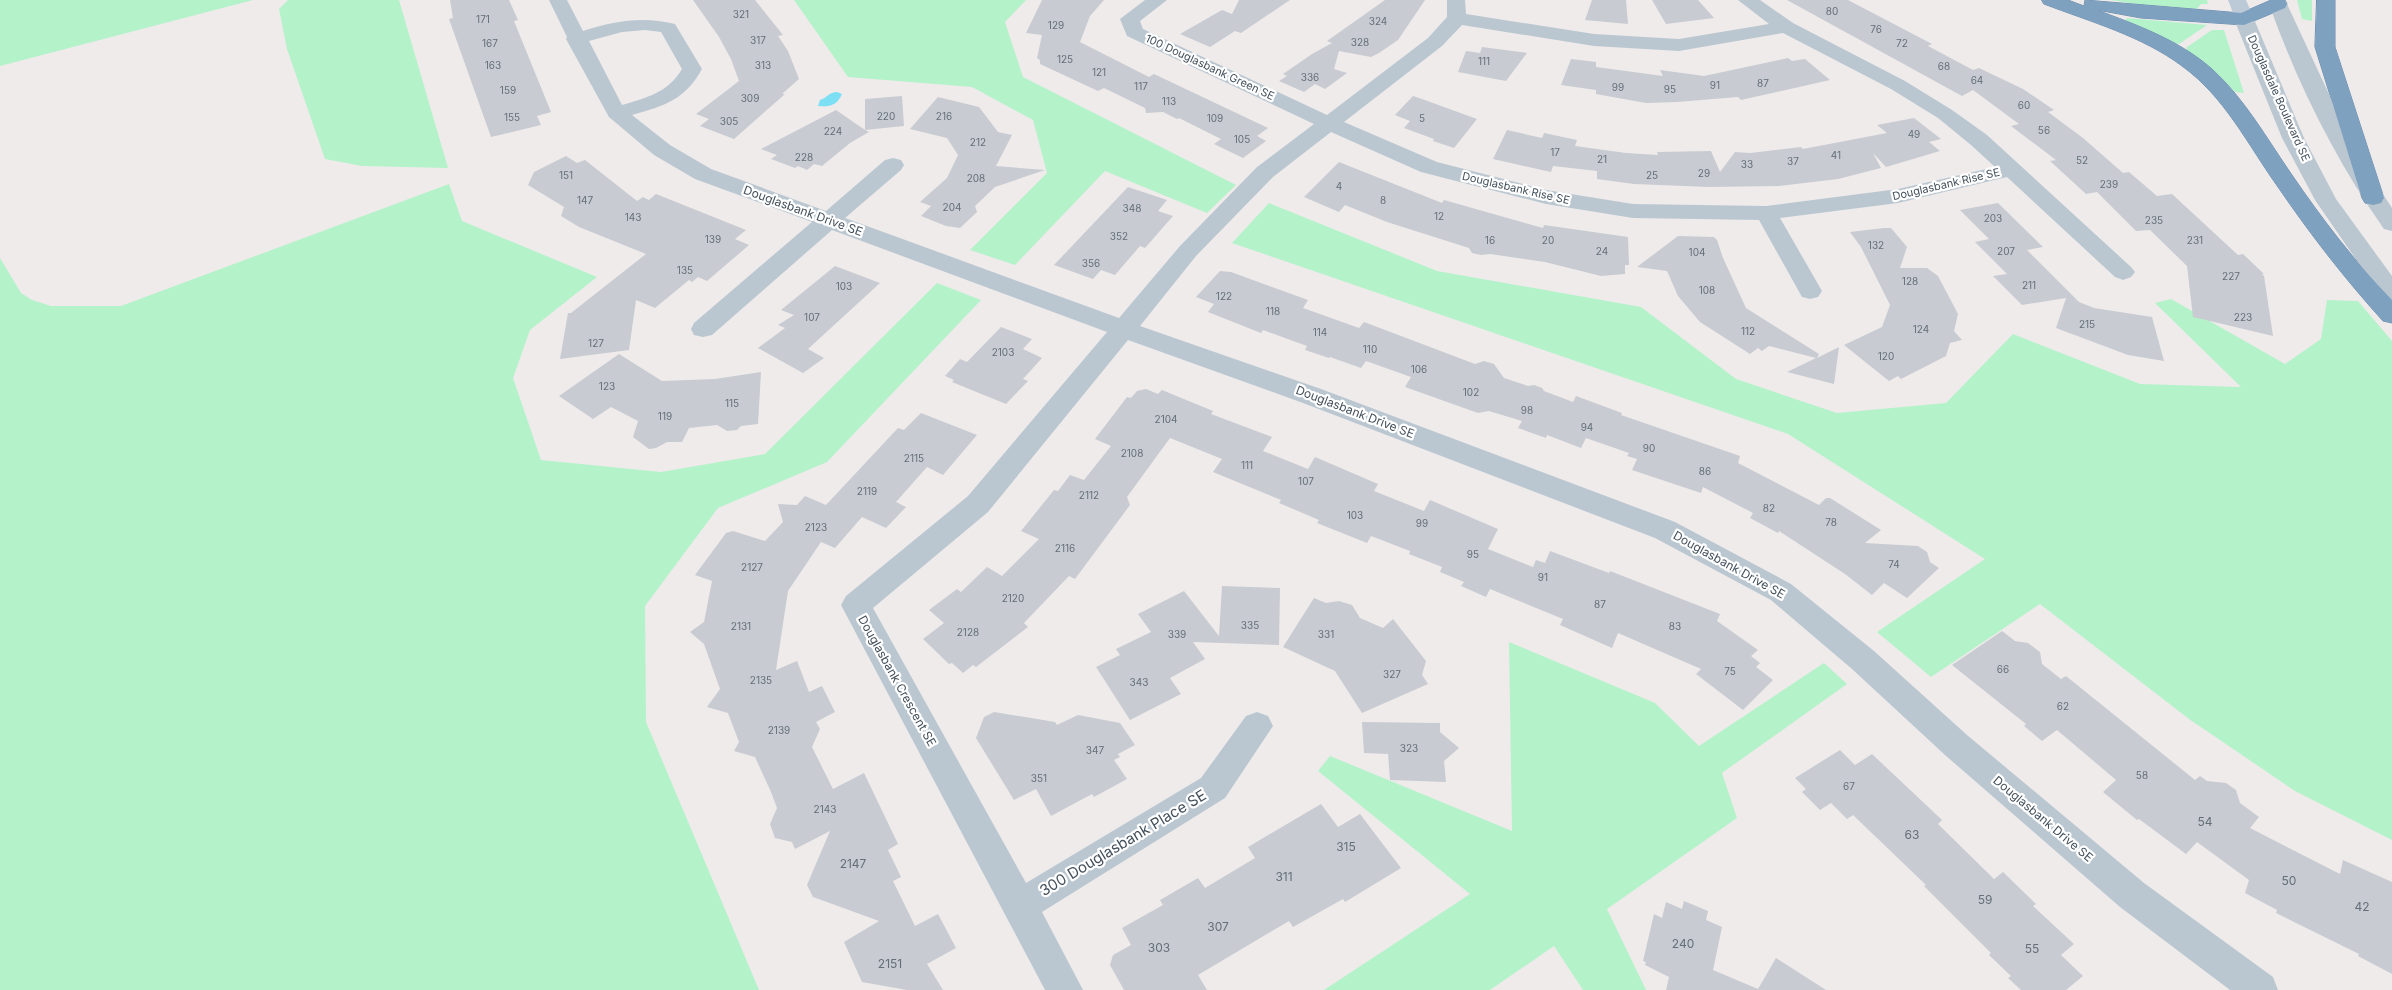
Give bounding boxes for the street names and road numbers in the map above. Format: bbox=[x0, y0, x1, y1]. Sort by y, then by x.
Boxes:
street label: 100 Douglasbank Green SE bbox=[1143, 31, 1277, 103]
street label: Douglasdale Boulevard SE bbox=[2245, 33, 2313, 163]
street label: Douglasbank Rise SE bbox=[1891, 165, 2001, 203]
street label: Douglasbank Rise SE bbox=[1461, 169, 1571, 207]
street label: Douglasbank Drive SE bbox=[742, 182, 865, 239]
street label: Douglasbank Drive SE bbox=[1294, 382, 1417, 441]
street label: Douglasbank Drive SE bbox=[1671, 528, 1788, 602]
street label: Douglasbank Crescent SE bbox=[855, 613, 940, 749]
street label: Douglasbank Drive SE bbox=[1990, 773, 2096, 865]
street label: 300 Douglasbank Place SE bbox=[1036, 785, 1210, 900]

